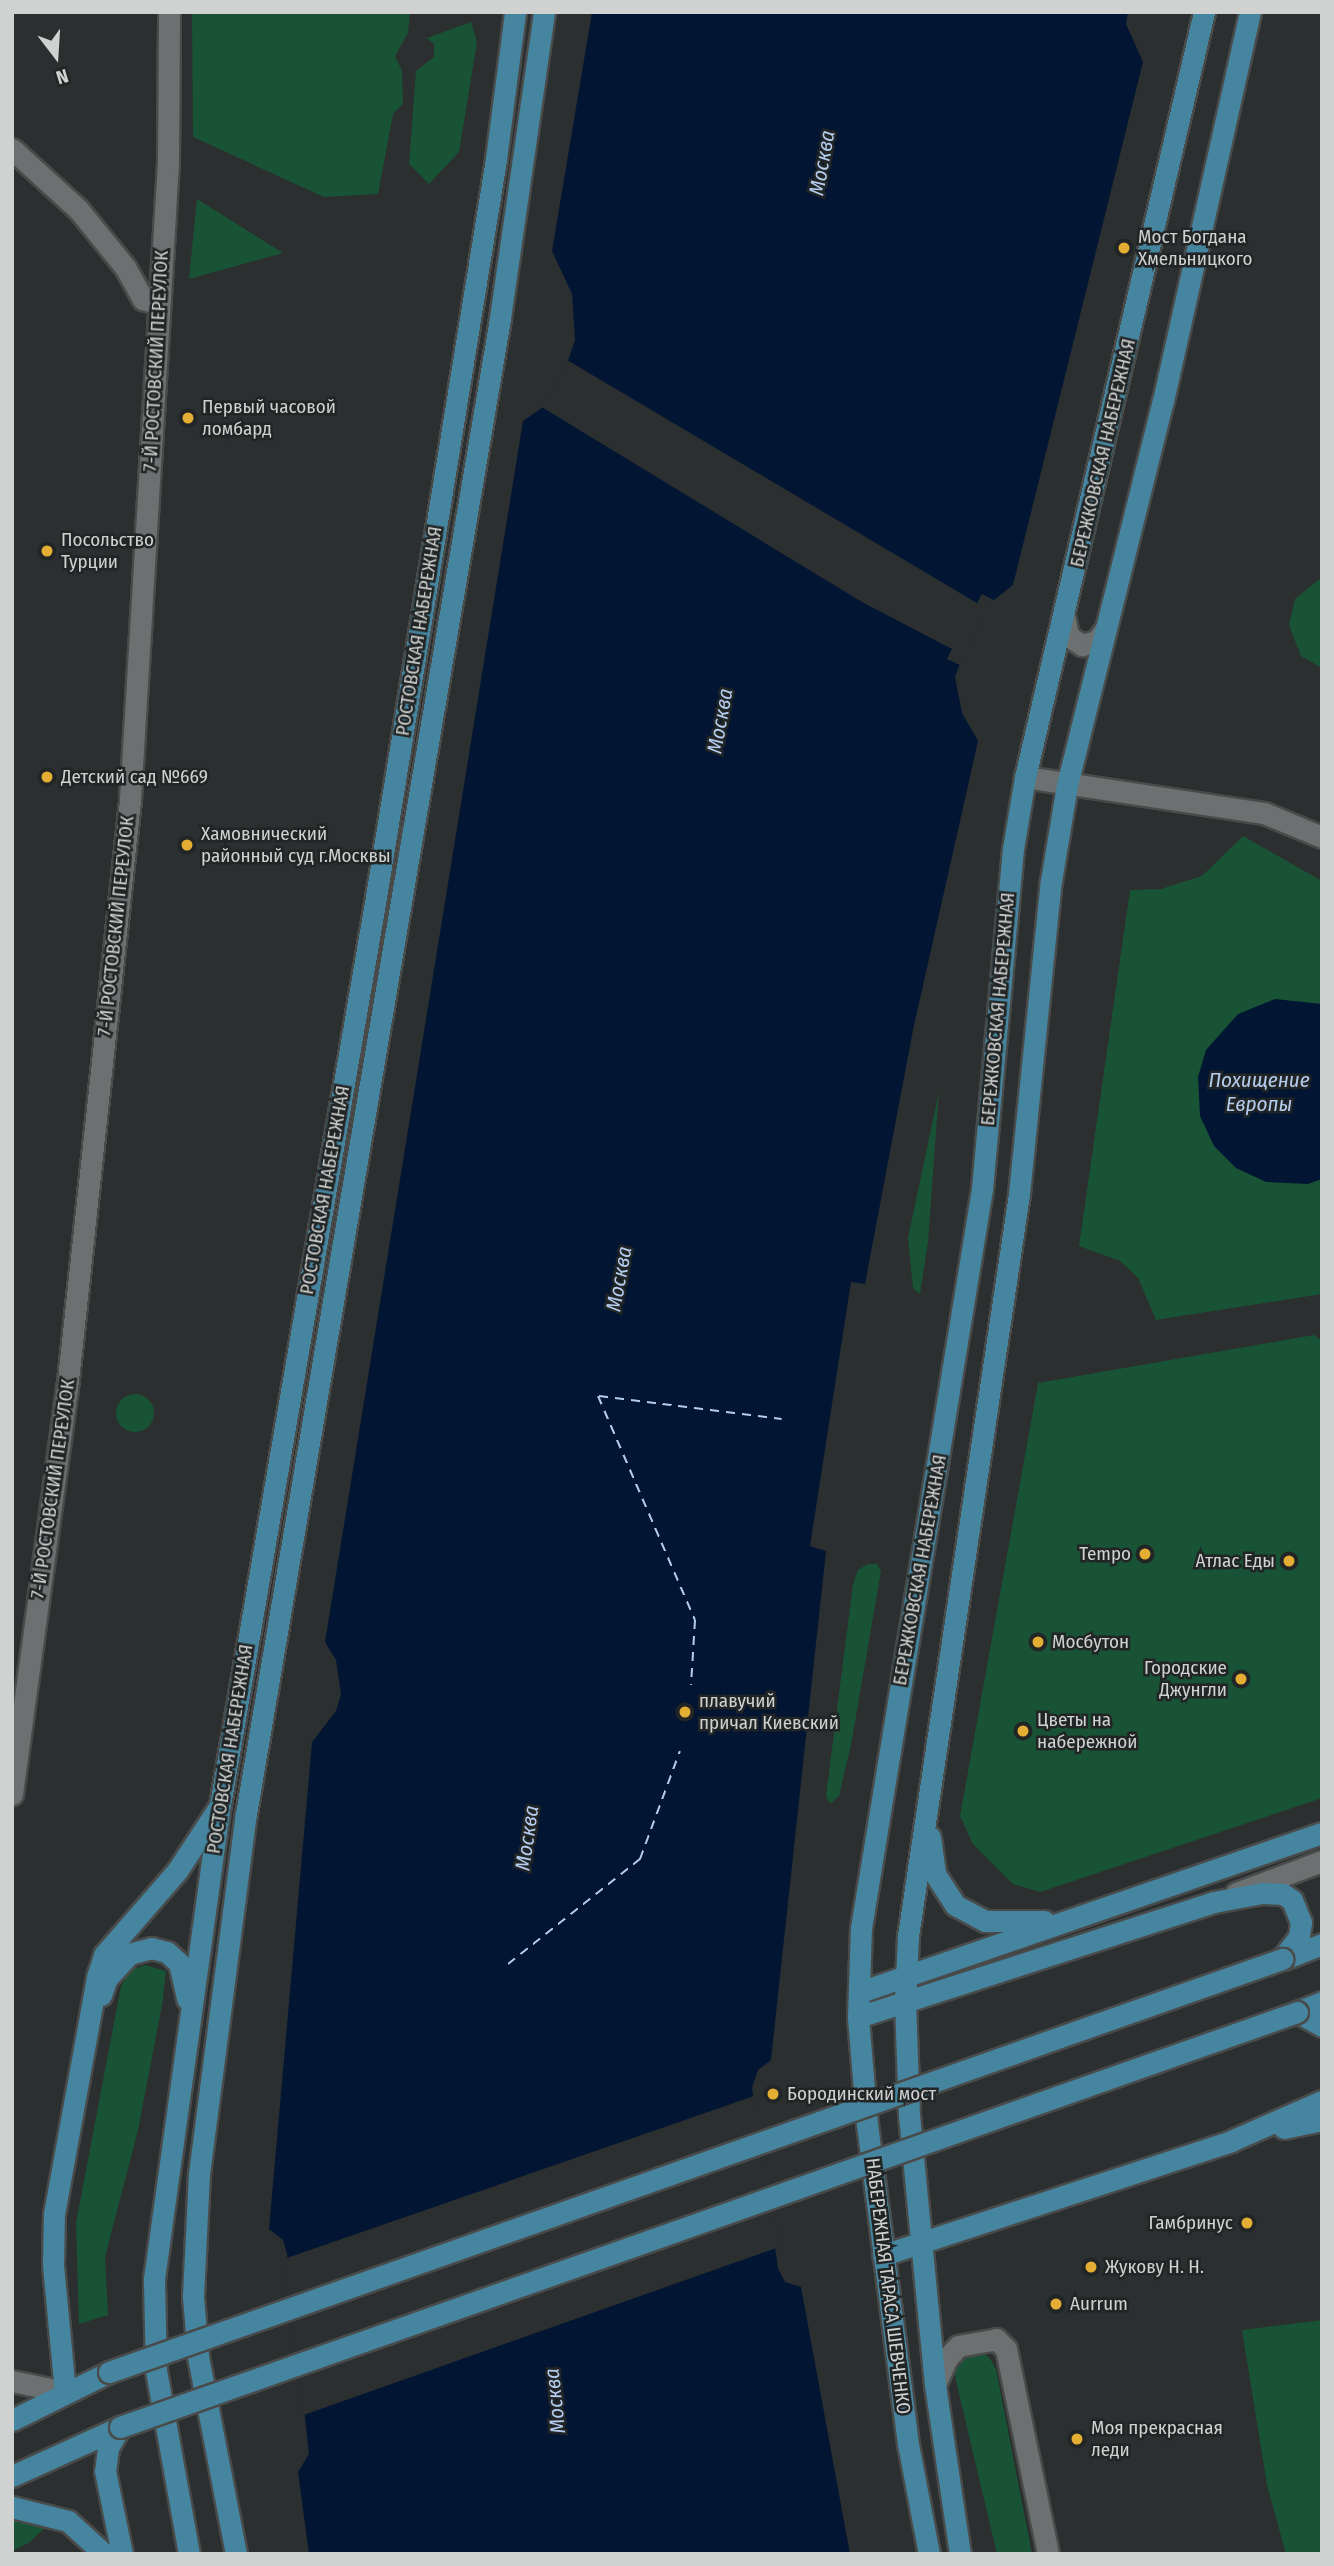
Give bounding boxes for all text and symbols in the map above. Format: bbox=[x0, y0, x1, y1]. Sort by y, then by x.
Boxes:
north arrow bbox=[21, 21, 91, 91]
text: N bbox=[53, 64, 71, 89]
water label: Москва bbox=[804, 128, 840, 198]
place label: Мост Богдана Хмельницкого bbox=[1138, 226, 1253, 270]
marker: Мост Богдана Хмельницкого bbox=[1116, 240, 1132, 256]
street label: 7-Й РОСТОВСКИЙ ПЕРЕУЛОК bbox=[139, 250, 173, 472]
street label: БЕРЕЖКОВСКАЯ НАБЕРЕЖНАЯ bbox=[1066, 336, 1140, 570]
place label: Первый часовой ломбард bbox=[202, 396, 336, 440]
marker: Первый часовой ломбард bbox=[180, 410, 196, 426]
street label: РОСТОВСКАЯ НАБЕРЕЖНАЯ bbox=[391, 525, 447, 737]
place label: Посольство Турции bbox=[61, 529, 154, 573]
marker: Посольство Турции bbox=[39, 543, 55, 559]
water label: Москва bbox=[702, 686, 738, 756]
place label: Детский сад №669 bbox=[61, 766, 208, 788]
marker: Детский сад №669 bbox=[39, 769, 55, 785]
street label: 7-Й РОСТОВСКИЙ ПЕРЕУЛОК bbox=[93, 815, 139, 1037]
place label: Хамовнический районный суд г.Москвы bbox=[201, 823, 391, 867]
marker: Хамовнический районный суд г.Москвы bbox=[179, 837, 195, 853]
street label: БЕРЕЖКОВСКАЯ НАБЕРЕЖНАЯ bbox=[976, 891, 1020, 1127]
water label: Похищение Европы bbox=[1208, 1067, 1310, 1117]
street label: РОСТОВСКАЯ НАБЕРЕЖНАЯ bbox=[295, 1084, 355, 1296]
water label: Москва bbox=[601, 1244, 637, 1314]
street label: 7-Й РОСТОВСКИЙ ПЕРЕУЛОК bbox=[26, 1378, 80, 1600]
street label: БЕРЕЖКОВСКАЯ НАБЕРЕЖНАЯ bbox=[888, 1453, 952, 1687]
place label: Tempo bbox=[1079, 1543, 1131, 1565]
marker: Tempo bbox=[1137, 1546, 1153, 1562]
place label: Атлас Еды bbox=[1196, 1550, 1275, 1572]
marker: Атлас Еды bbox=[1281, 1553, 1297, 1569]
place label: Мосбутон bbox=[1052, 1631, 1129, 1653]
marker: Мосбутон bbox=[1030, 1634, 1046, 1650]
street label: РОСТОВСКАЯ НАБЕРЕЖНАЯ bbox=[202, 1643, 258, 1855]
place label: Городские Джунгли bbox=[1144, 1657, 1227, 1701]
marker: Городские Джунгли bbox=[1233, 1671, 1249, 1687]
place label: плавучий причал Киевский bbox=[699, 1690, 839, 1734]
marker: плавучий причал Киевский bbox=[677, 1704, 693, 1720]
place label: Цветы на набережной bbox=[1037, 1709, 1137, 1753]
marker: Цветы на набережной bbox=[1015, 1723, 1031, 1739]
water label: Москва bbox=[510, 1804, 544, 1872]
place label: Бородинский мост bbox=[787, 2083, 936, 2105]
marker: Бородинский мост bbox=[765, 2086, 781, 2102]
street label: НАБЕРЕЖНАЯ ТАРАСА ШЕВЧЕНКО bbox=[861, 2157, 915, 2415]
place label: Гамбринус bbox=[1148, 2212, 1233, 2234]
marker: Гамбринус bbox=[1239, 2215, 1255, 2231]
place label: Жукову Н. Н. bbox=[1105, 2256, 1204, 2278]
marker: Жукову Н. Н. bbox=[1083, 2259, 1099, 2275]
place label: Aurrum bbox=[1070, 2293, 1128, 2315]
marker: Aurrum bbox=[1048, 2296, 1064, 2312]
water label: Москва bbox=[539, 2367, 571, 2435]
place label: Моя прекрасная леди bbox=[1091, 2417, 1223, 2461]
marker: Моя прекрасная леди bbox=[1069, 2431, 1085, 2447]

